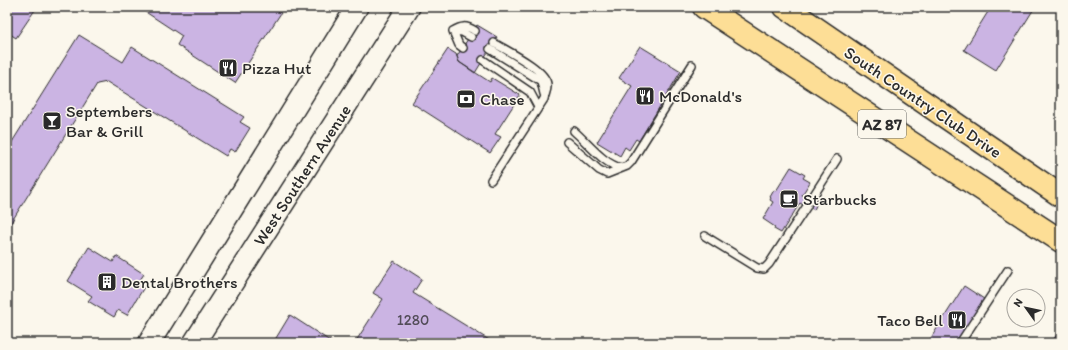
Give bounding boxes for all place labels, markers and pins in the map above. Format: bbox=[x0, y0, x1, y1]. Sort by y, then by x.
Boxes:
restaurant icon: Pizza Hut bbox=[217, 57, 239, 79]
place label: Pizza Hut bbox=[242, 58, 311, 78]
restaurant icon: McDonald's bbox=[634, 85, 656, 107]
place label: McDonald's bbox=[659, 86, 742, 106]
bank icon: Chase bbox=[455, 88, 477, 110]
place label: Chase bbox=[480, 89, 525, 109]
place label: Septembers Bar & Grill bbox=[66, 101, 153, 141]
bar icon: Septembers Bar & Grill bbox=[41, 110, 63, 132]
cafe icon: Starbucks bbox=[778, 188, 800, 210]
place label: Starbucks bbox=[803, 189, 877, 209]
building icon: Dental Brothers bbox=[96, 271, 118, 293]
place label: Dental Brothers bbox=[121, 272, 238, 292]
restaurant icon: Taco Bell bbox=[946, 309, 968, 331]
place label: Taco Bell bbox=[877, 310, 943, 330]

